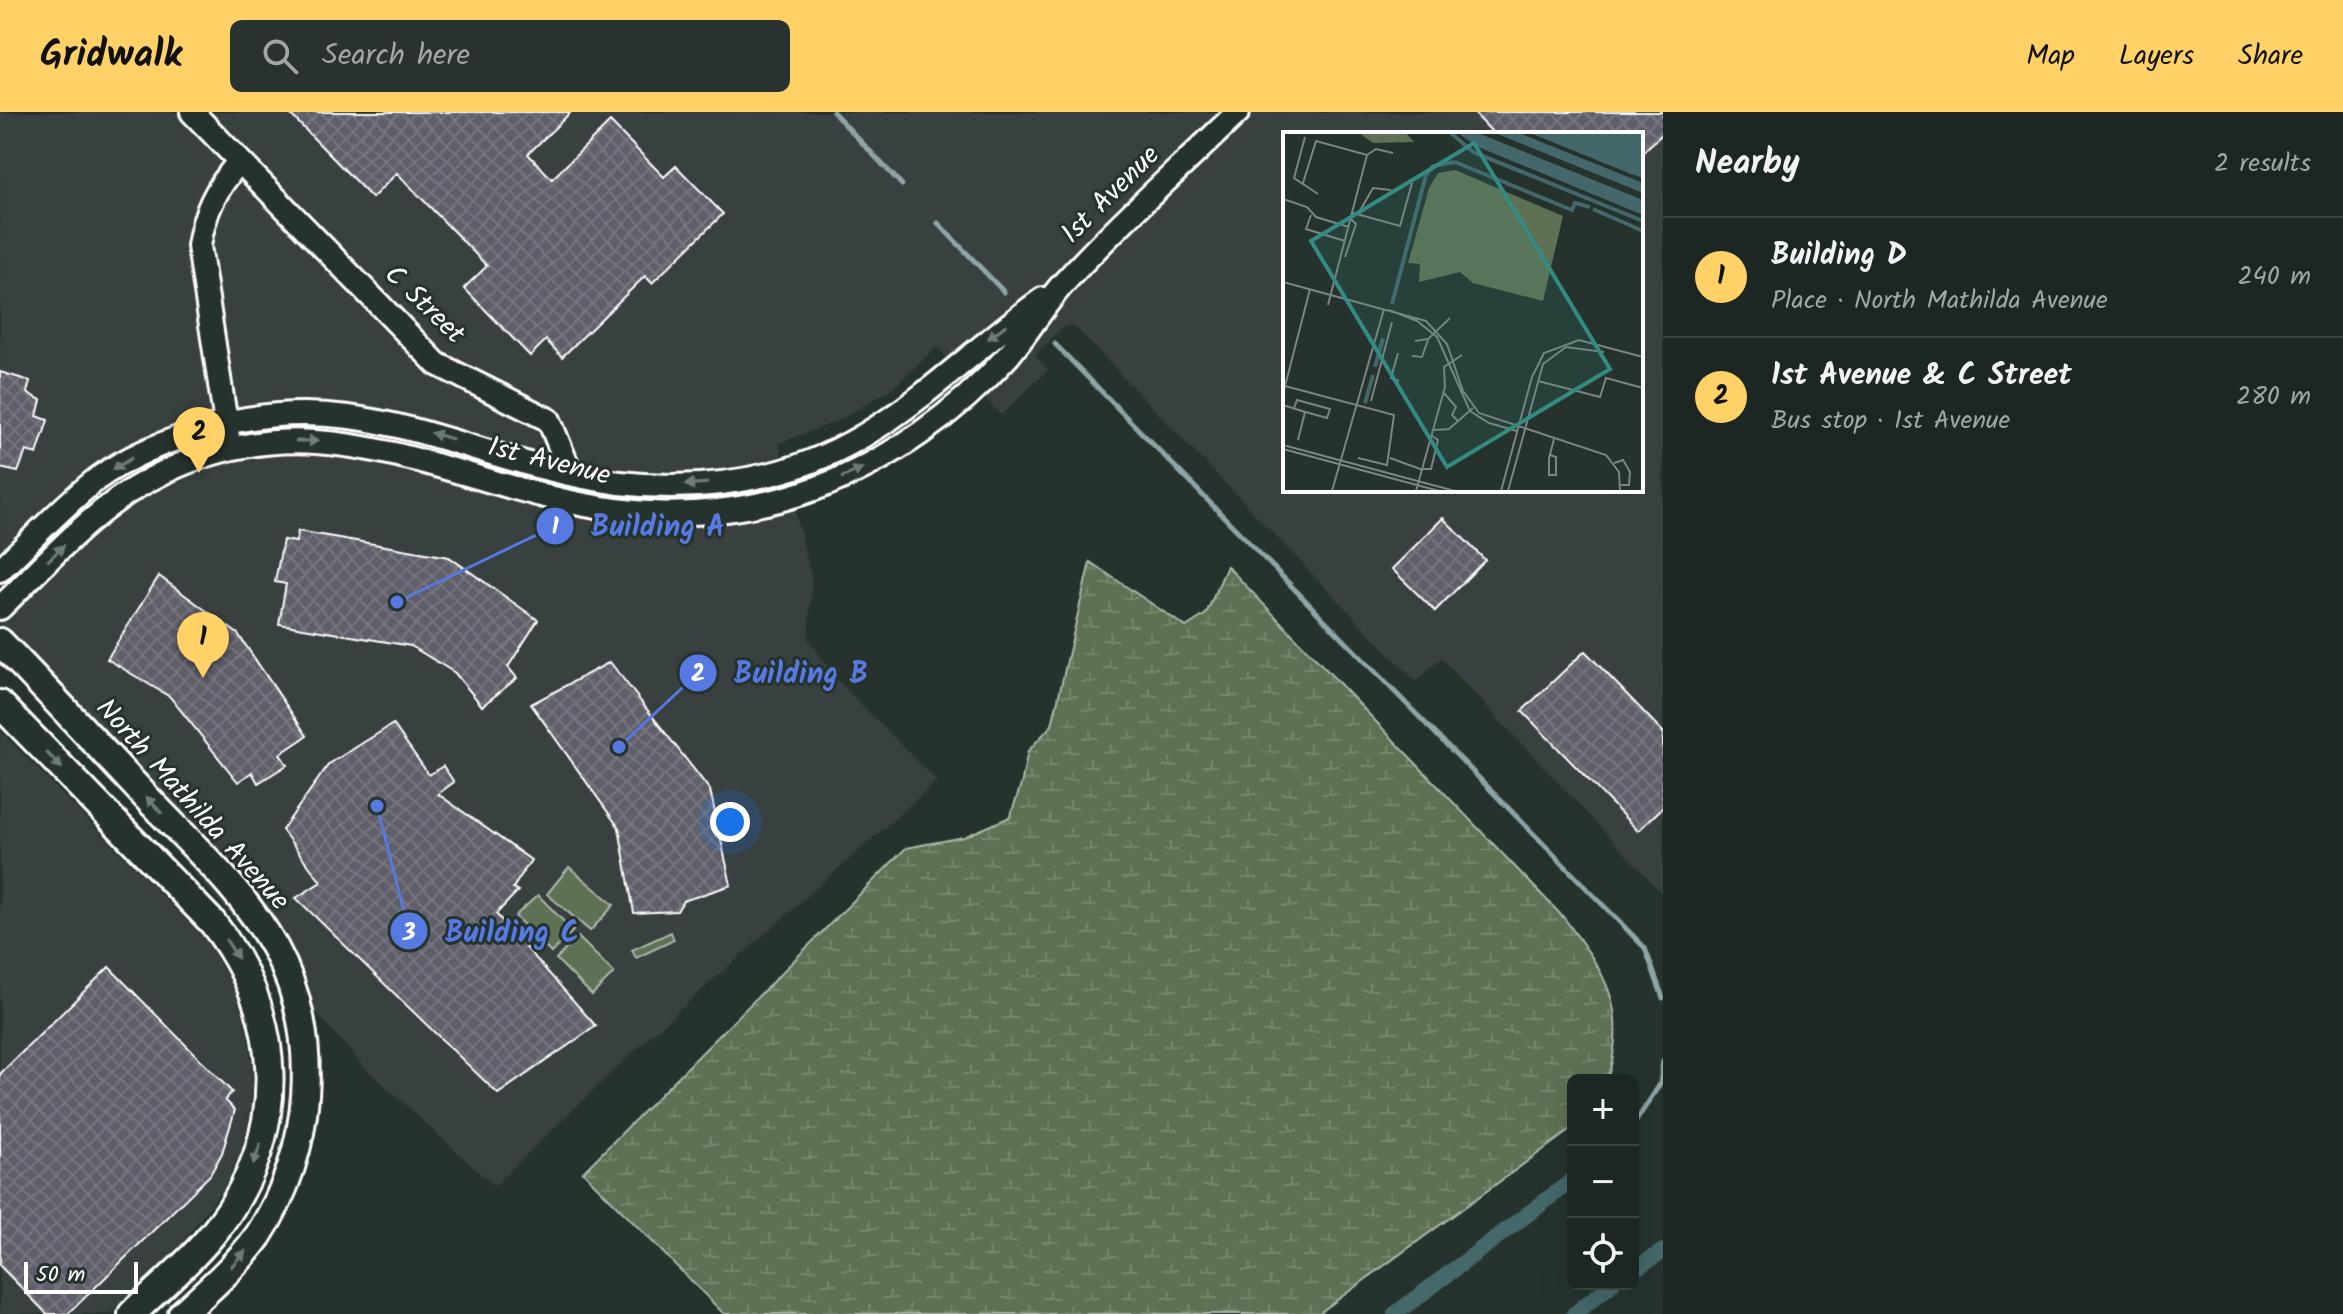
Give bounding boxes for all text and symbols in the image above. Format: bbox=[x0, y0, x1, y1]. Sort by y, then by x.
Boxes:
search box bbox=[230, 20, 790, 92]
text: Gridwalk bbox=[40, 26, 182, 86]
text: Search here bbox=[322, 32, 470, 80]
icon: search bbox=[258, 34, 302, 78]
text: Map bbox=[2026, 34, 2075, 79]
text: Layers bbox=[2119, 34, 2194, 79]
text: Share bbox=[2238, 34, 2303, 79]
inset map bbox=[1283, 132, 1643, 492]
street label: 1st Avenue bbox=[1051, 135, 1171, 255]
text: Nearby bbox=[1695, 137, 1800, 191]
text: 2 results bbox=[2214, 143, 2311, 185]
text: Building D bbox=[1771, 232, 1907, 280]
street label: C Street bbox=[373, 254, 476, 356]
text: 1 bbox=[1717, 256, 1725, 298]
text: 240 m bbox=[2237, 256, 2311, 298]
text: Place · North Mathilda Avenue bbox=[1771, 280, 2108, 322]
one-way arrow bbox=[987, 324, 1007, 340]
text: 1st Avenue & C Street bbox=[1771, 352, 2072, 400]
text: 2 bbox=[1713, 376, 1729, 418]
text: 280 m bbox=[2236, 376, 2311, 418]
text: Bus stop · 1st Avenue bbox=[1771, 400, 2010, 442]
pin: 2 bbox=[173, 407, 225, 473]
street label: 1st Avenue bbox=[483, 425, 616, 499]
one-way arrow bbox=[429, 430, 454, 442]
one-way arrow bbox=[295, 435, 320, 447]
one-way arrow bbox=[112, 456, 133, 471]
one-way arrow bbox=[841, 466, 864, 480]
one-way arrow bbox=[683, 478, 708, 491]
callout: Building A bbox=[535, 499, 742, 553]
text: Building A bbox=[591, 504, 725, 552]
text: 1 bbox=[551, 508, 559, 547]
one-way arrow bbox=[46, 545, 65, 563]
pin: 1 bbox=[177, 612, 229, 678]
callout: Building B bbox=[678, 646, 884, 700]
text: Building B bbox=[734, 651, 868, 699]
text: 2 bbox=[691, 655, 705, 694]
street label: North Mathilda Avenue bbox=[84, 688, 300, 922]
one-way arrow bbox=[44, 750, 63, 769]
one-way arrow bbox=[145, 796, 164, 815]
your location bbox=[710, 802, 750, 842]
callout: Building C bbox=[389, 904, 595, 958]
text: Building C bbox=[445, 910, 579, 958]
text: 3 bbox=[401, 914, 416, 953]
one-way arrow bbox=[224, 938, 239, 960]
map controls bbox=[1567, 1074, 1639, 1290]
button: + bbox=[1567, 1074, 1639, 1146]
one-way arrow bbox=[251, 1142, 263, 1166]
button: − bbox=[1567, 1146, 1639, 1218]
button: locate bbox=[1567, 1218, 1639, 1290]
one-way arrow bbox=[228, 1250, 246, 1269]
scale bar bbox=[24, 1258, 138, 1294]
text: 50 m bbox=[36, 1258, 85, 1293]

